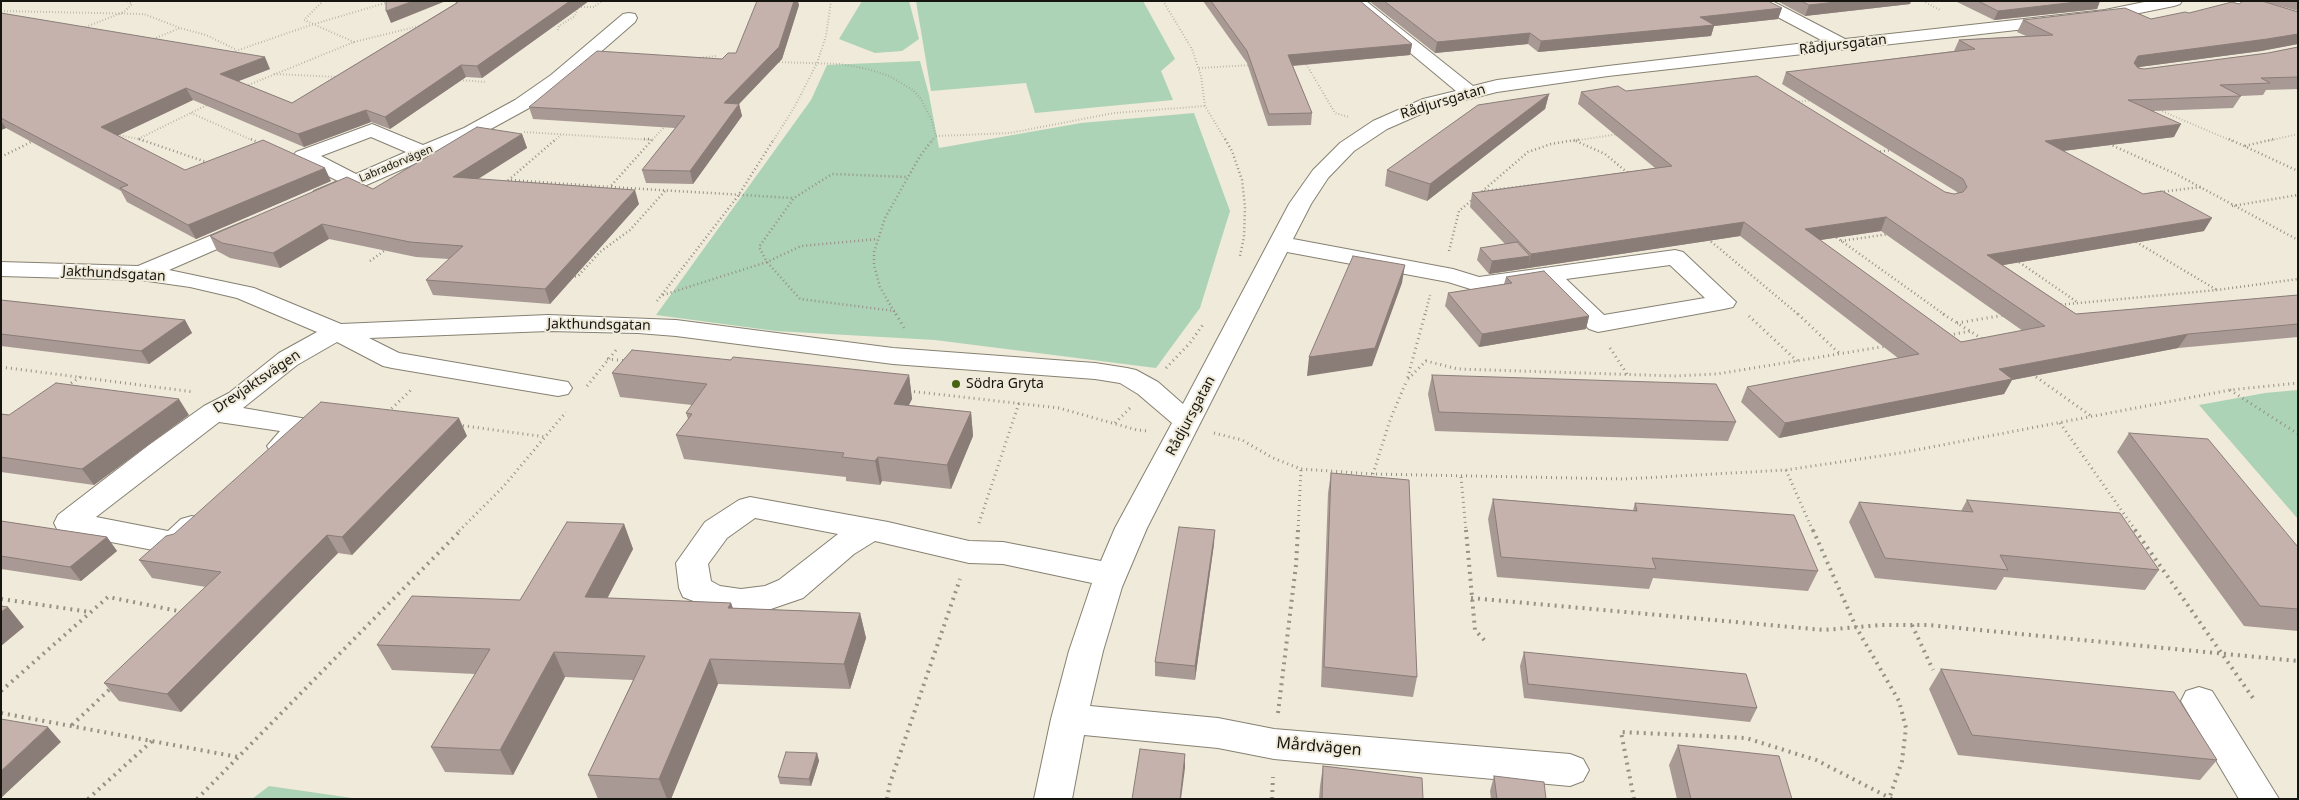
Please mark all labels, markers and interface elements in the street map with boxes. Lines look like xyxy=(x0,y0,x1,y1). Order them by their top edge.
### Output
street label: Rådjursgatan xyxy=(1798,31,1888,59)
street label: Rådjursgatan xyxy=(1398,81,1488,123)
street label: Labradorvägen xyxy=(357,143,435,185)
street label: Jakthundsgatan xyxy=(62,263,166,285)
street label: Jakthundsgatan xyxy=(547,316,651,334)
street label: Drevjaktsvägen xyxy=(210,347,304,417)
street label: Rådjursgatan xyxy=(1163,373,1219,459)
place label: Södra Gryta xyxy=(966,376,1044,392)
marker: Södra Gryta xyxy=(950,378,962,390)
street label: Mårdvägen xyxy=(1276,734,1362,760)

